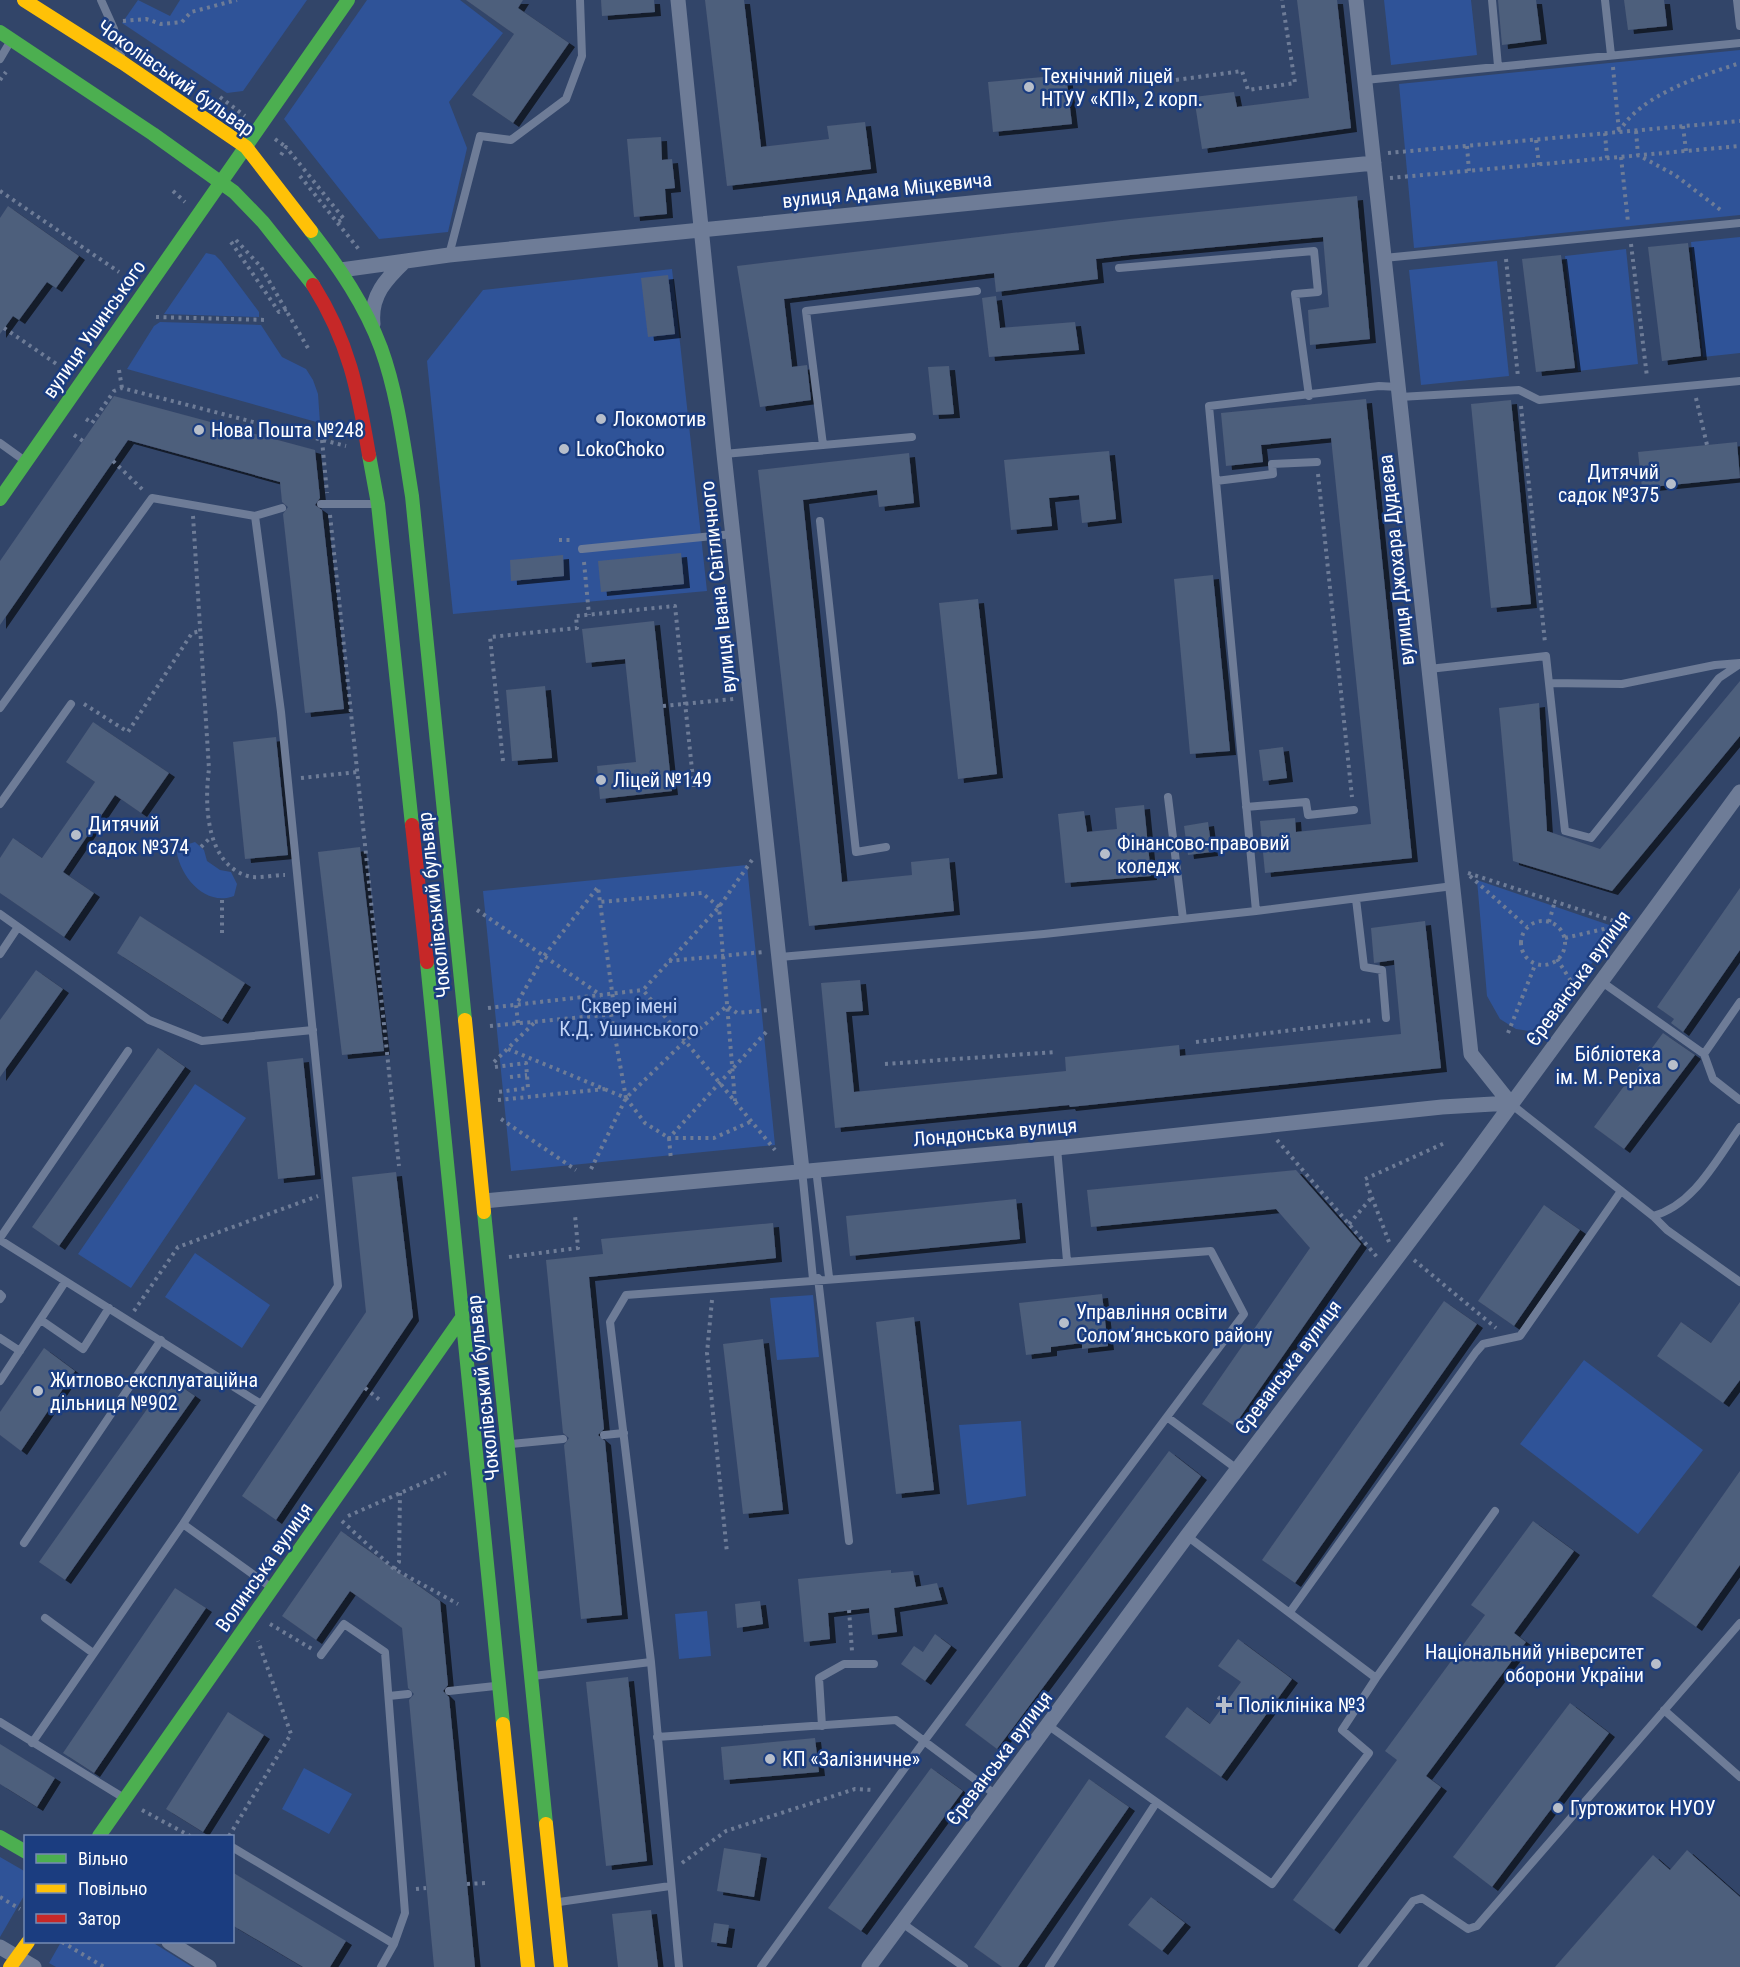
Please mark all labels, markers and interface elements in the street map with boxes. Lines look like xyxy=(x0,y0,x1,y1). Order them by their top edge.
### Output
street label: Чоколівський бульвар xyxy=(93,15,259,141)
place label: Технічний ліцей НТУУ «КПІ», 2 корп. xyxy=(1041,64,1203,111)
marker: Технічний ліцей НТУУ «КПІ», 2 корп. xyxy=(1022,80,1036,94)
street label: вулиця Адама Міцкевича xyxy=(781,167,993,213)
street label: вулиця Ушинського xyxy=(37,255,151,403)
place label: Локомотив xyxy=(613,407,706,431)
marker: Локомотив xyxy=(594,412,608,426)
place label: Нова Пошта №248 xyxy=(211,418,364,442)
marker: Нова Пошта №248 xyxy=(192,423,206,437)
place label: LokoChoko xyxy=(576,437,665,461)
marker: LokoChoko xyxy=(557,442,571,456)
street label: вулиця Джохара Дудаєва xyxy=(1373,453,1419,667)
place label: Дитячий садок №375 xyxy=(1558,460,1659,507)
marker: Дитячий садок №375 xyxy=(1664,477,1678,491)
street label: вулиця Івана Світличного xyxy=(695,480,741,694)
place label: Ліцей №149 xyxy=(613,768,712,792)
marker: Ліцей №149 xyxy=(594,773,608,787)
street label: Чоколівський бульвар xyxy=(412,811,456,999)
place label: Дитячий садок №374 xyxy=(88,812,189,859)
marker: Дитячий садок №374 xyxy=(69,828,83,842)
place label: Фінансово-правовий коледж xyxy=(1117,831,1290,878)
marker: Фінансово-правовий коледж xyxy=(1098,847,1112,861)
street label: Єреванська вулиця xyxy=(1521,905,1635,1051)
park label: Сквер імені К.Д. Ушинського xyxy=(559,994,699,1041)
place label: Бібліотека ім. М. Реріха xyxy=(1556,1042,1661,1089)
marker: Бібліотека ім. М. Реріха xyxy=(1666,1058,1680,1072)
street label: Лондонська вулиця xyxy=(912,1113,1078,1151)
street label: Чоколівський бульвар xyxy=(461,1294,505,1482)
street label: Єреванська вулиця xyxy=(1230,1295,1346,1439)
place label: Управління освіти Солом’янського району xyxy=(1076,1300,1272,1347)
marker: Управління освіти Солом’янського району xyxy=(1057,1316,1071,1330)
place label: Житлово-експлуатаційна дільниця №902 xyxy=(50,1368,258,1415)
marker: Житлово-експлуатаційна дільниця №902 xyxy=(31,1384,45,1398)
street label: Волинська вулиця xyxy=(210,1498,318,1636)
place label: Національний університет оборони України xyxy=(1425,1640,1644,1687)
marker: Національний університет оборони України xyxy=(1649,1657,1663,1671)
street label: Єреванська вулиця xyxy=(941,1686,1057,1830)
place label: Поліклініка №3 xyxy=(1238,1693,1366,1717)
marker: Поліклініка №3 xyxy=(1215,1696,1233,1714)
place label: КП «Залізничне» xyxy=(782,1747,920,1771)
marker: КП «Залізничне» xyxy=(763,1752,777,1766)
place label: Гуртожиток НУОУ xyxy=(1570,1796,1716,1820)
marker: Гуртожиток НУОУ xyxy=(1551,1801,1565,1815)
legend xyxy=(24,1835,234,1943)
text: Вільно xyxy=(78,1848,128,1869)
text: Повільно xyxy=(78,1878,147,1899)
text: Затор xyxy=(78,1908,121,1929)

